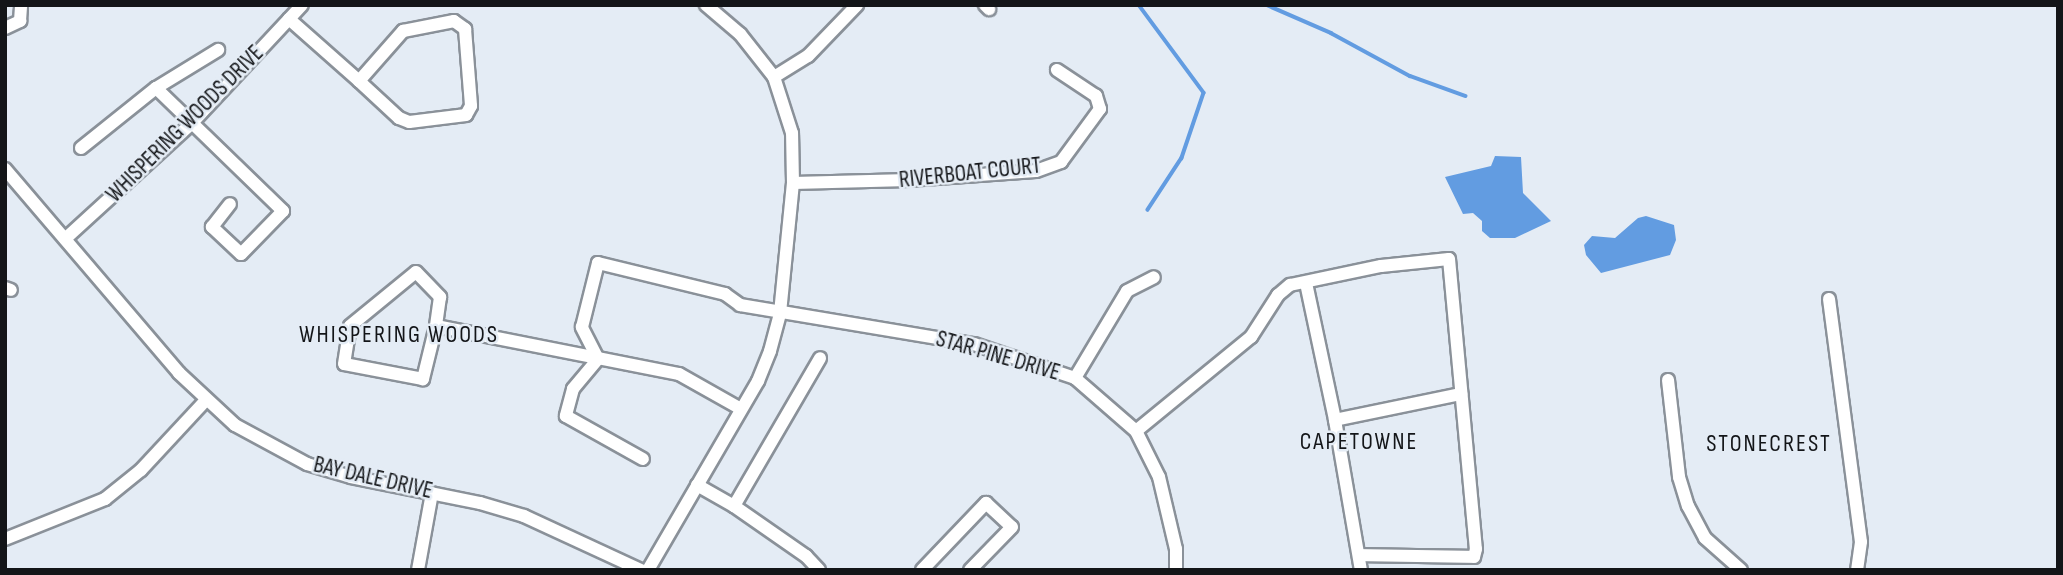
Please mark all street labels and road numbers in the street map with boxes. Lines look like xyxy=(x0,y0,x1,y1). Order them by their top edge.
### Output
street label: WHISPERING WOODS DRIVE xyxy=(101,40,269,208)
street label: RIVERBOAT COURT xyxy=(898,152,1042,194)
street label: STAR PINE DRIVE xyxy=(933,325,1063,387)
street label: BAY DALE DRIVE xyxy=(311,451,435,505)

